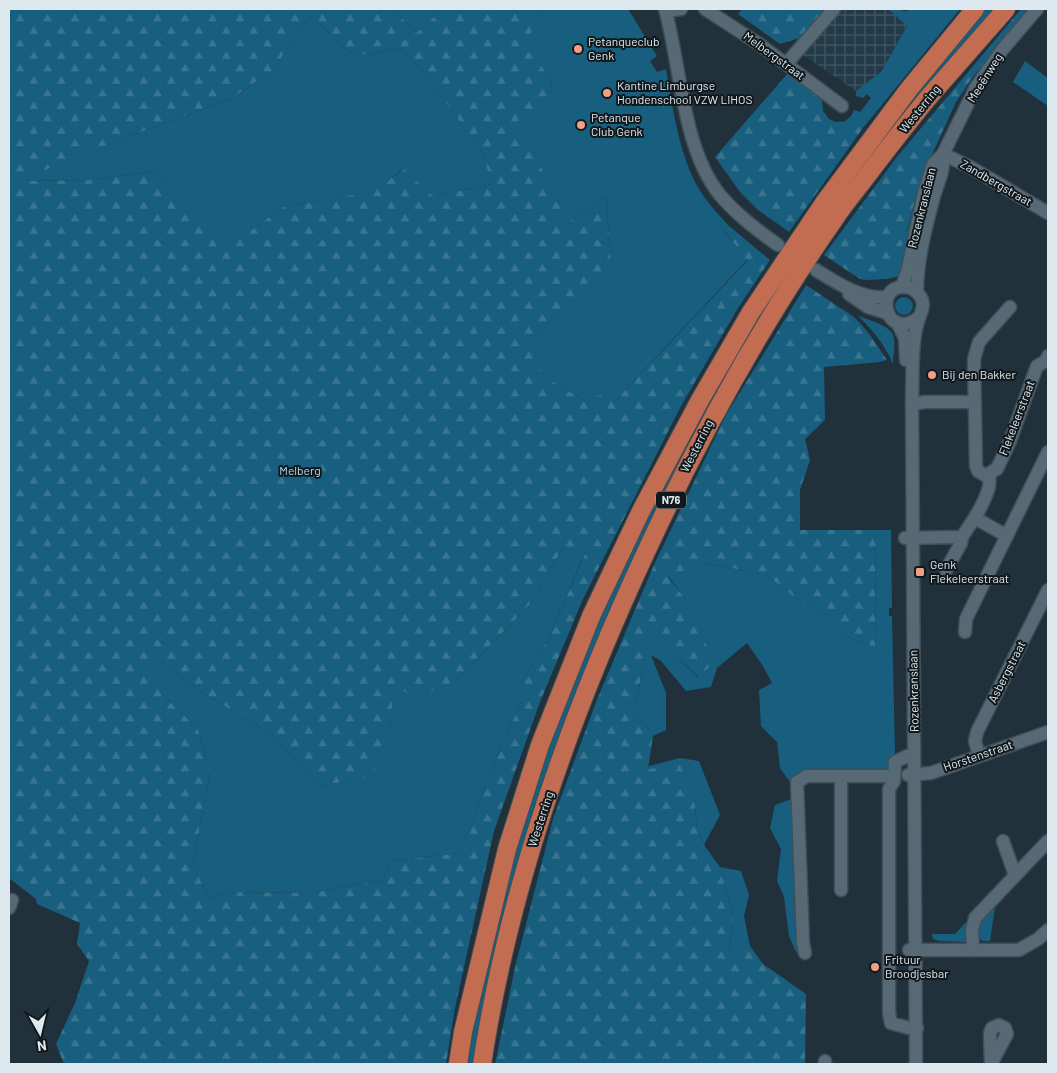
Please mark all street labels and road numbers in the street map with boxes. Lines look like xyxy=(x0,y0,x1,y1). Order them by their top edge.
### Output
street label: Melbergstraat xyxy=(741,28,808,82)
street label: Meeënweg xyxy=(964,50,1005,105)
street label: Westerring xyxy=(896,82,943,135)
street label: Zandbergstraat xyxy=(958,156,1035,208)
street label: Rozenkranslaan xyxy=(904,166,938,249)
street label: Flekeleerstraat xyxy=(995,378,1037,457)
street label: Westerring xyxy=(677,417,715,474)
road number: N76 xyxy=(656,492,686,508)
street label: Asbergstraat xyxy=(985,638,1028,705)
street label: Rozenkranslaan xyxy=(905,650,921,732)
street label: Horstenstraat xyxy=(941,737,1014,773)
street label: Westerring xyxy=(525,789,556,848)

